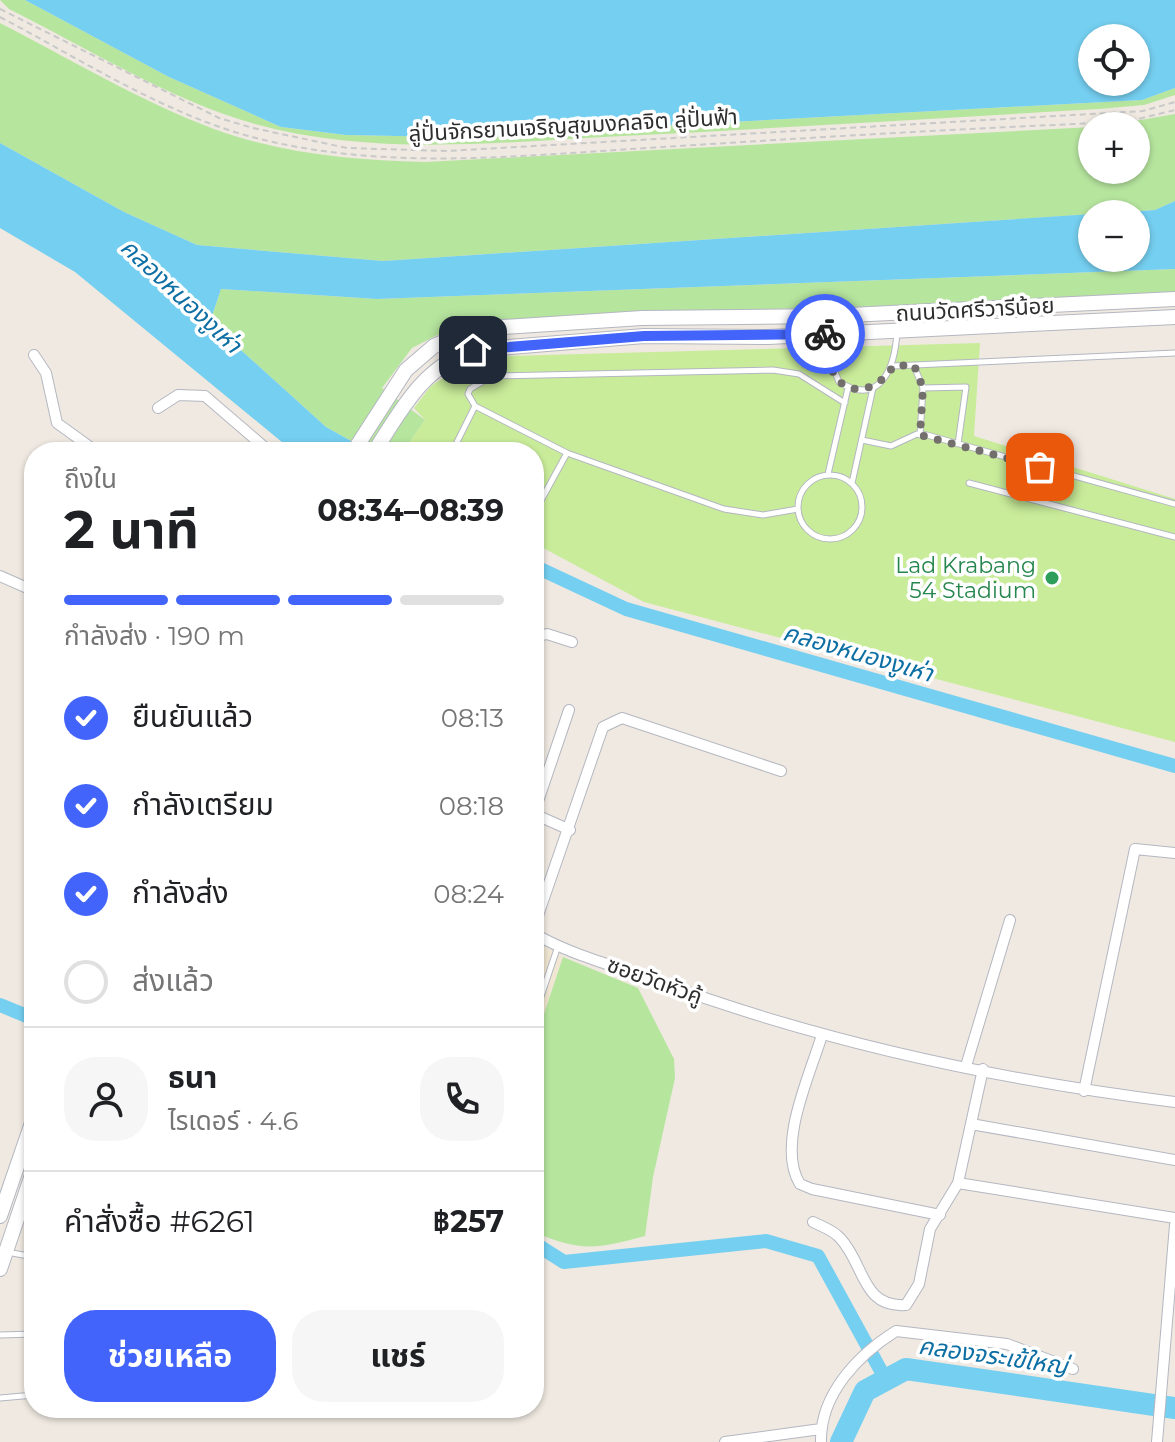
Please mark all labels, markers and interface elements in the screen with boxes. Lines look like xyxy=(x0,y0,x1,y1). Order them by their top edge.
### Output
map controls xyxy=(1078,24,1150,272)
button: locate xyxy=(1078,24,1150,96)
street label: ลู่ปั่นจักรยานเจริญสุขมงคลจิต ลู่ปั่นฟ้า xyxy=(408,102,738,148)
button: + xyxy=(1078,112,1150,184)
button: − xyxy=(1078,200,1150,272)
water label: คลองหนองงูเห่า xyxy=(114,232,249,360)
street label: ถนนวัดศรีวารีน้อย xyxy=(895,292,1055,327)
courier xyxy=(785,294,865,374)
icon: bike xyxy=(803,312,847,356)
pin xyxy=(439,316,507,384)
icon: home xyxy=(451,328,495,372)
pin xyxy=(1006,433,1074,501)
icon: bag xyxy=(1018,445,1062,489)
text: ถึงใน xyxy=(64,463,117,495)
text: 08:34–08:39 xyxy=(317,492,504,529)
text: 2 นาที xyxy=(64,498,199,561)
place label: Lad Krabang 54 Stadium xyxy=(895,552,1036,604)
marker: Lad Krabang 54 Stadium xyxy=(1043,569,1061,587)
water label: คลองหนองงูเห่า xyxy=(780,617,938,689)
text: กำลังส่ง · 190 m xyxy=(64,620,245,652)
icon: check xyxy=(64,696,108,740)
text: ยืนยันแล้ว xyxy=(132,698,253,735)
text: 08:13 xyxy=(441,702,504,734)
icon: check xyxy=(64,784,108,828)
text: กำลังเตรียม xyxy=(132,786,274,823)
text: 08:18 xyxy=(439,790,504,822)
icon: check xyxy=(64,872,108,916)
text: กำลังส่ง xyxy=(132,874,229,911)
text: 08:24 xyxy=(433,878,504,910)
street label: ซอยวัดหัวคู้ xyxy=(603,951,706,1010)
text: ส่งแล้ว xyxy=(132,962,214,999)
button: person xyxy=(64,1057,148,1141)
button: phone xyxy=(420,1057,504,1141)
text: ธนา xyxy=(168,1059,217,1096)
text: ไรเดอร์ · 4.6 xyxy=(168,1105,298,1137)
text: คำสั่งซื้อ #6261 xyxy=(64,1203,255,1240)
text: ฿257 xyxy=(433,1203,504,1240)
button: ช่วยเหลือ xyxy=(64,1310,276,1402)
button: แชร์ xyxy=(292,1310,504,1402)
water label: คลองจระเข้ใหญ่ xyxy=(917,1331,1073,1381)

